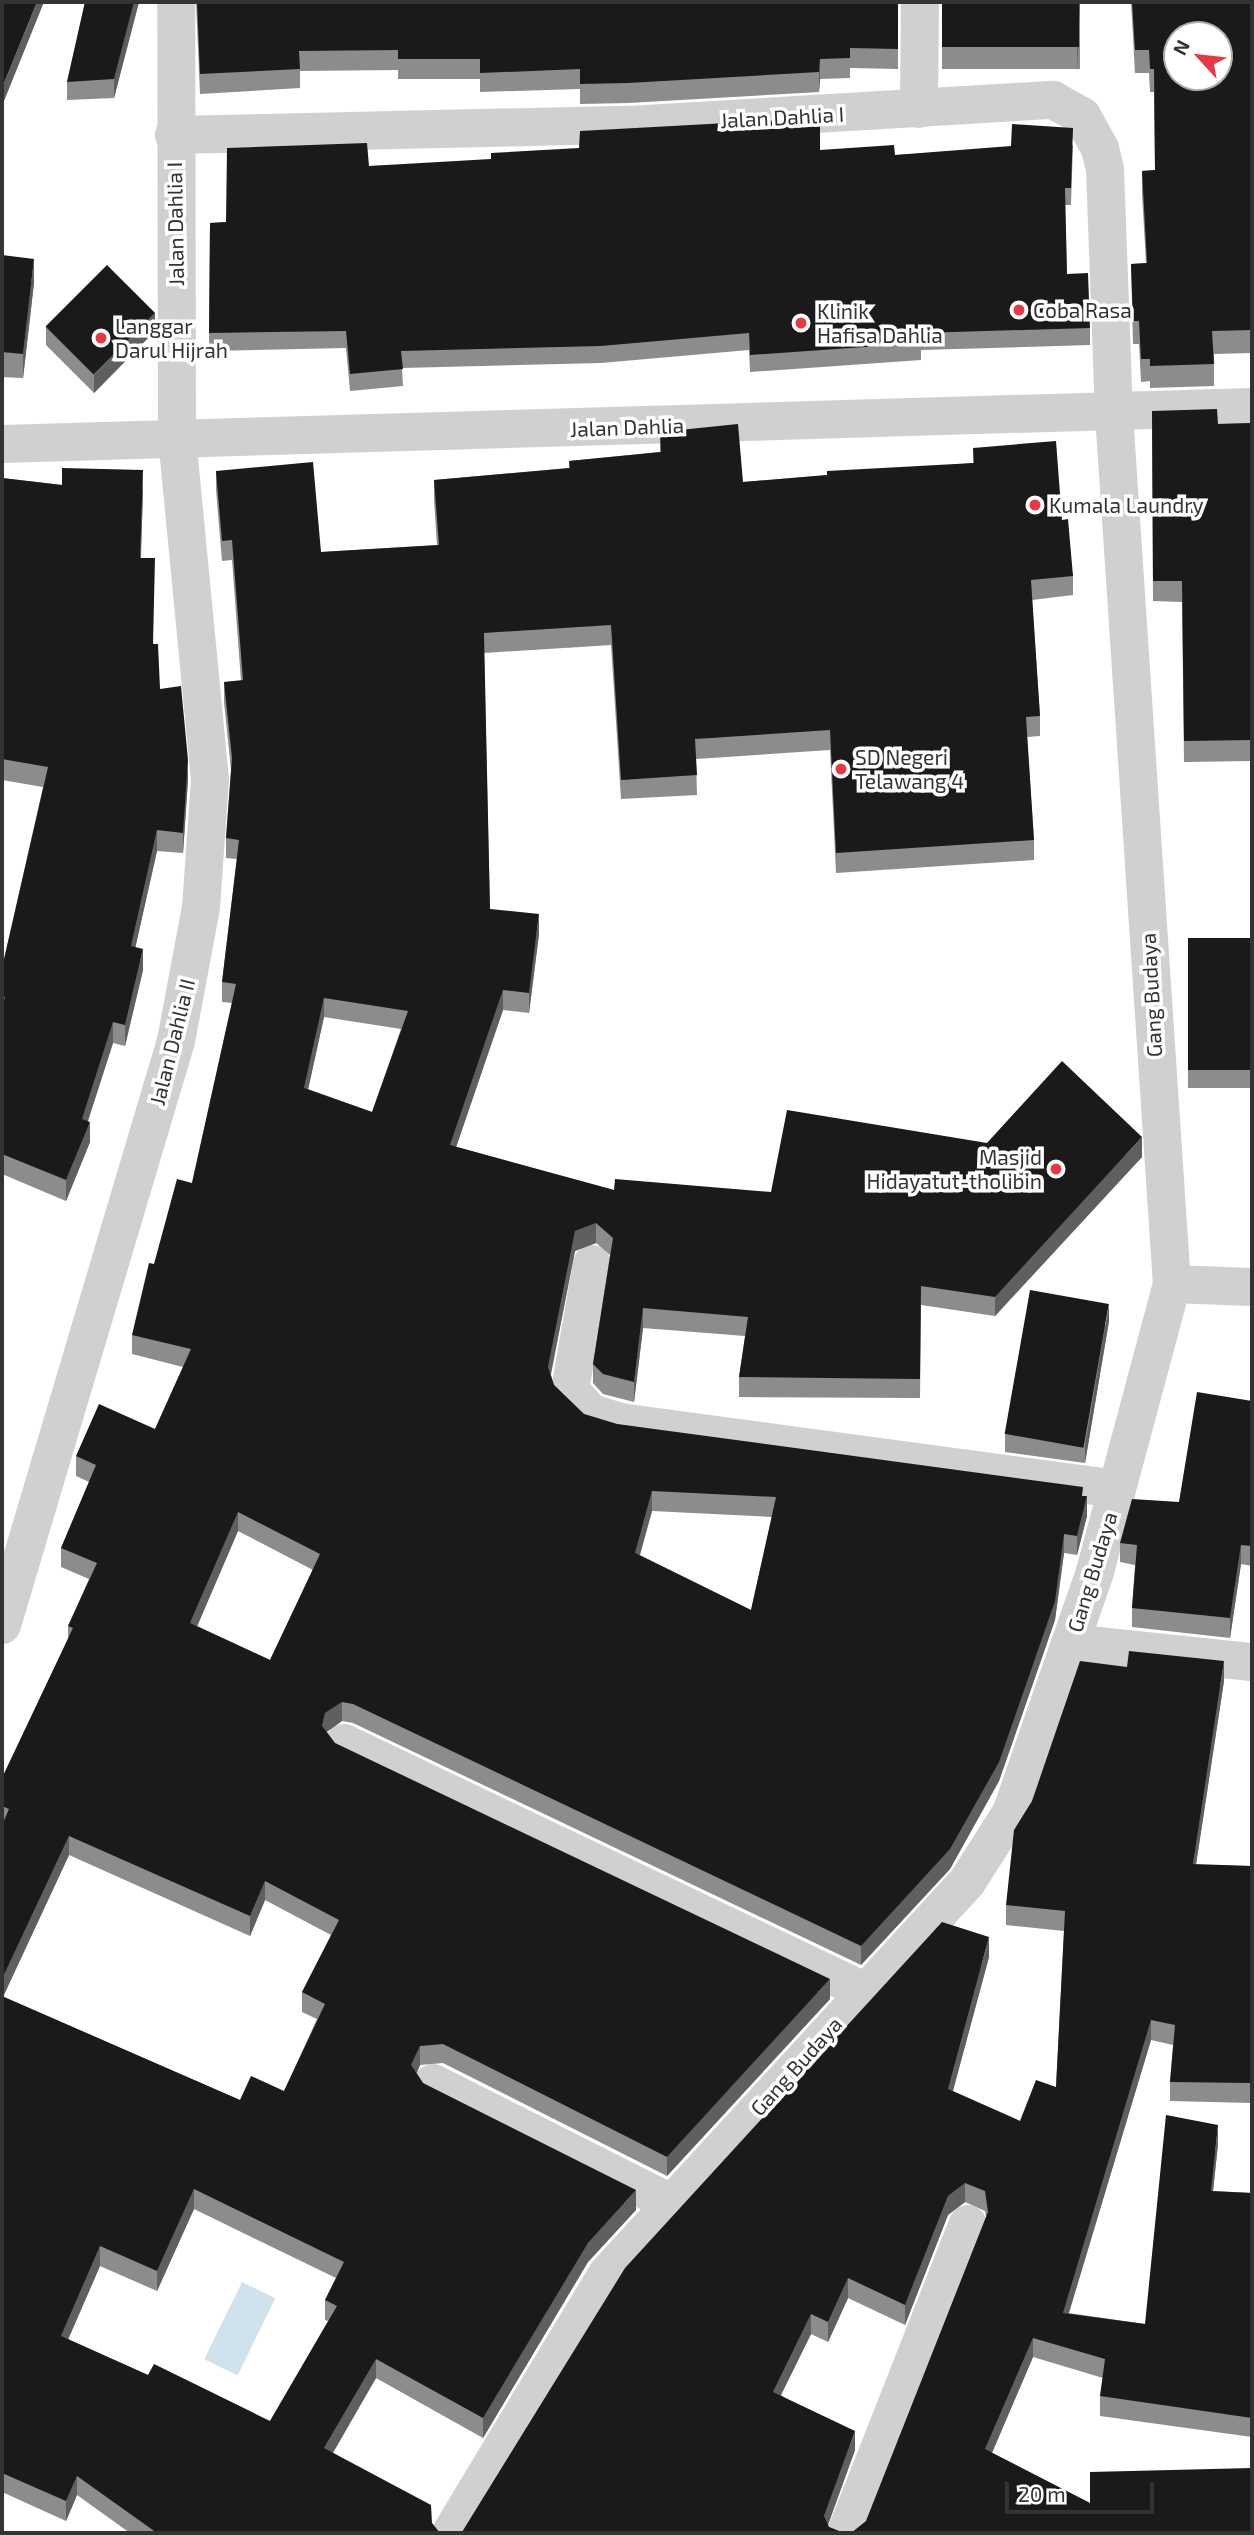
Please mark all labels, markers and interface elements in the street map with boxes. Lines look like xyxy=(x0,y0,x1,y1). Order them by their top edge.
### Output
north arrow xyxy=(1163,21,1233,91)
text: N xyxy=(1167,36,1194,58)
street label: Jalan Dahlia I xyxy=(719,101,845,133)
street label: Jalan Dahlia I xyxy=(161,162,189,286)
place label: Coba Rasa xyxy=(1033,297,1132,323)
place label: Klinik Hafisa Dahlia xyxy=(817,298,943,348)
marker: Coba Rasa xyxy=(1011,302,1027,318)
place label: Langgar Darul Hijrah xyxy=(115,313,228,363)
marker: Klinik Hafisa Dahlia xyxy=(791,313,811,333)
marker: Langgar Darul Hijrah xyxy=(93,330,109,346)
street label: Jalan Dahlia xyxy=(570,412,684,442)
place label: Kumala Laundry xyxy=(1049,492,1204,518)
marker: Kumala Laundry xyxy=(1027,497,1043,513)
place label: SD Negeri Telawang 4 xyxy=(855,744,964,794)
marker: SD Negeri Telawang 4 xyxy=(833,761,849,777)
street label: Gang Budaya xyxy=(1135,932,1167,1058)
street label: Jalan Dahlia II xyxy=(144,976,200,1108)
place label: Masjid Hidayatut-tholibin xyxy=(867,1144,1042,1194)
marker: Masjid Hidayatut-tholibin xyxy=(1048,1161,1064,1177)
street label: Gang Budaya xyxy=(1062,1509,1122,1635)
street label: Gang Budaya xyxy=(745,2011,847,2121)
scale bar xyxy=(1009,2468,1158,2512)
text: 20 m xyxy=(1018,2481,1066,2506)

